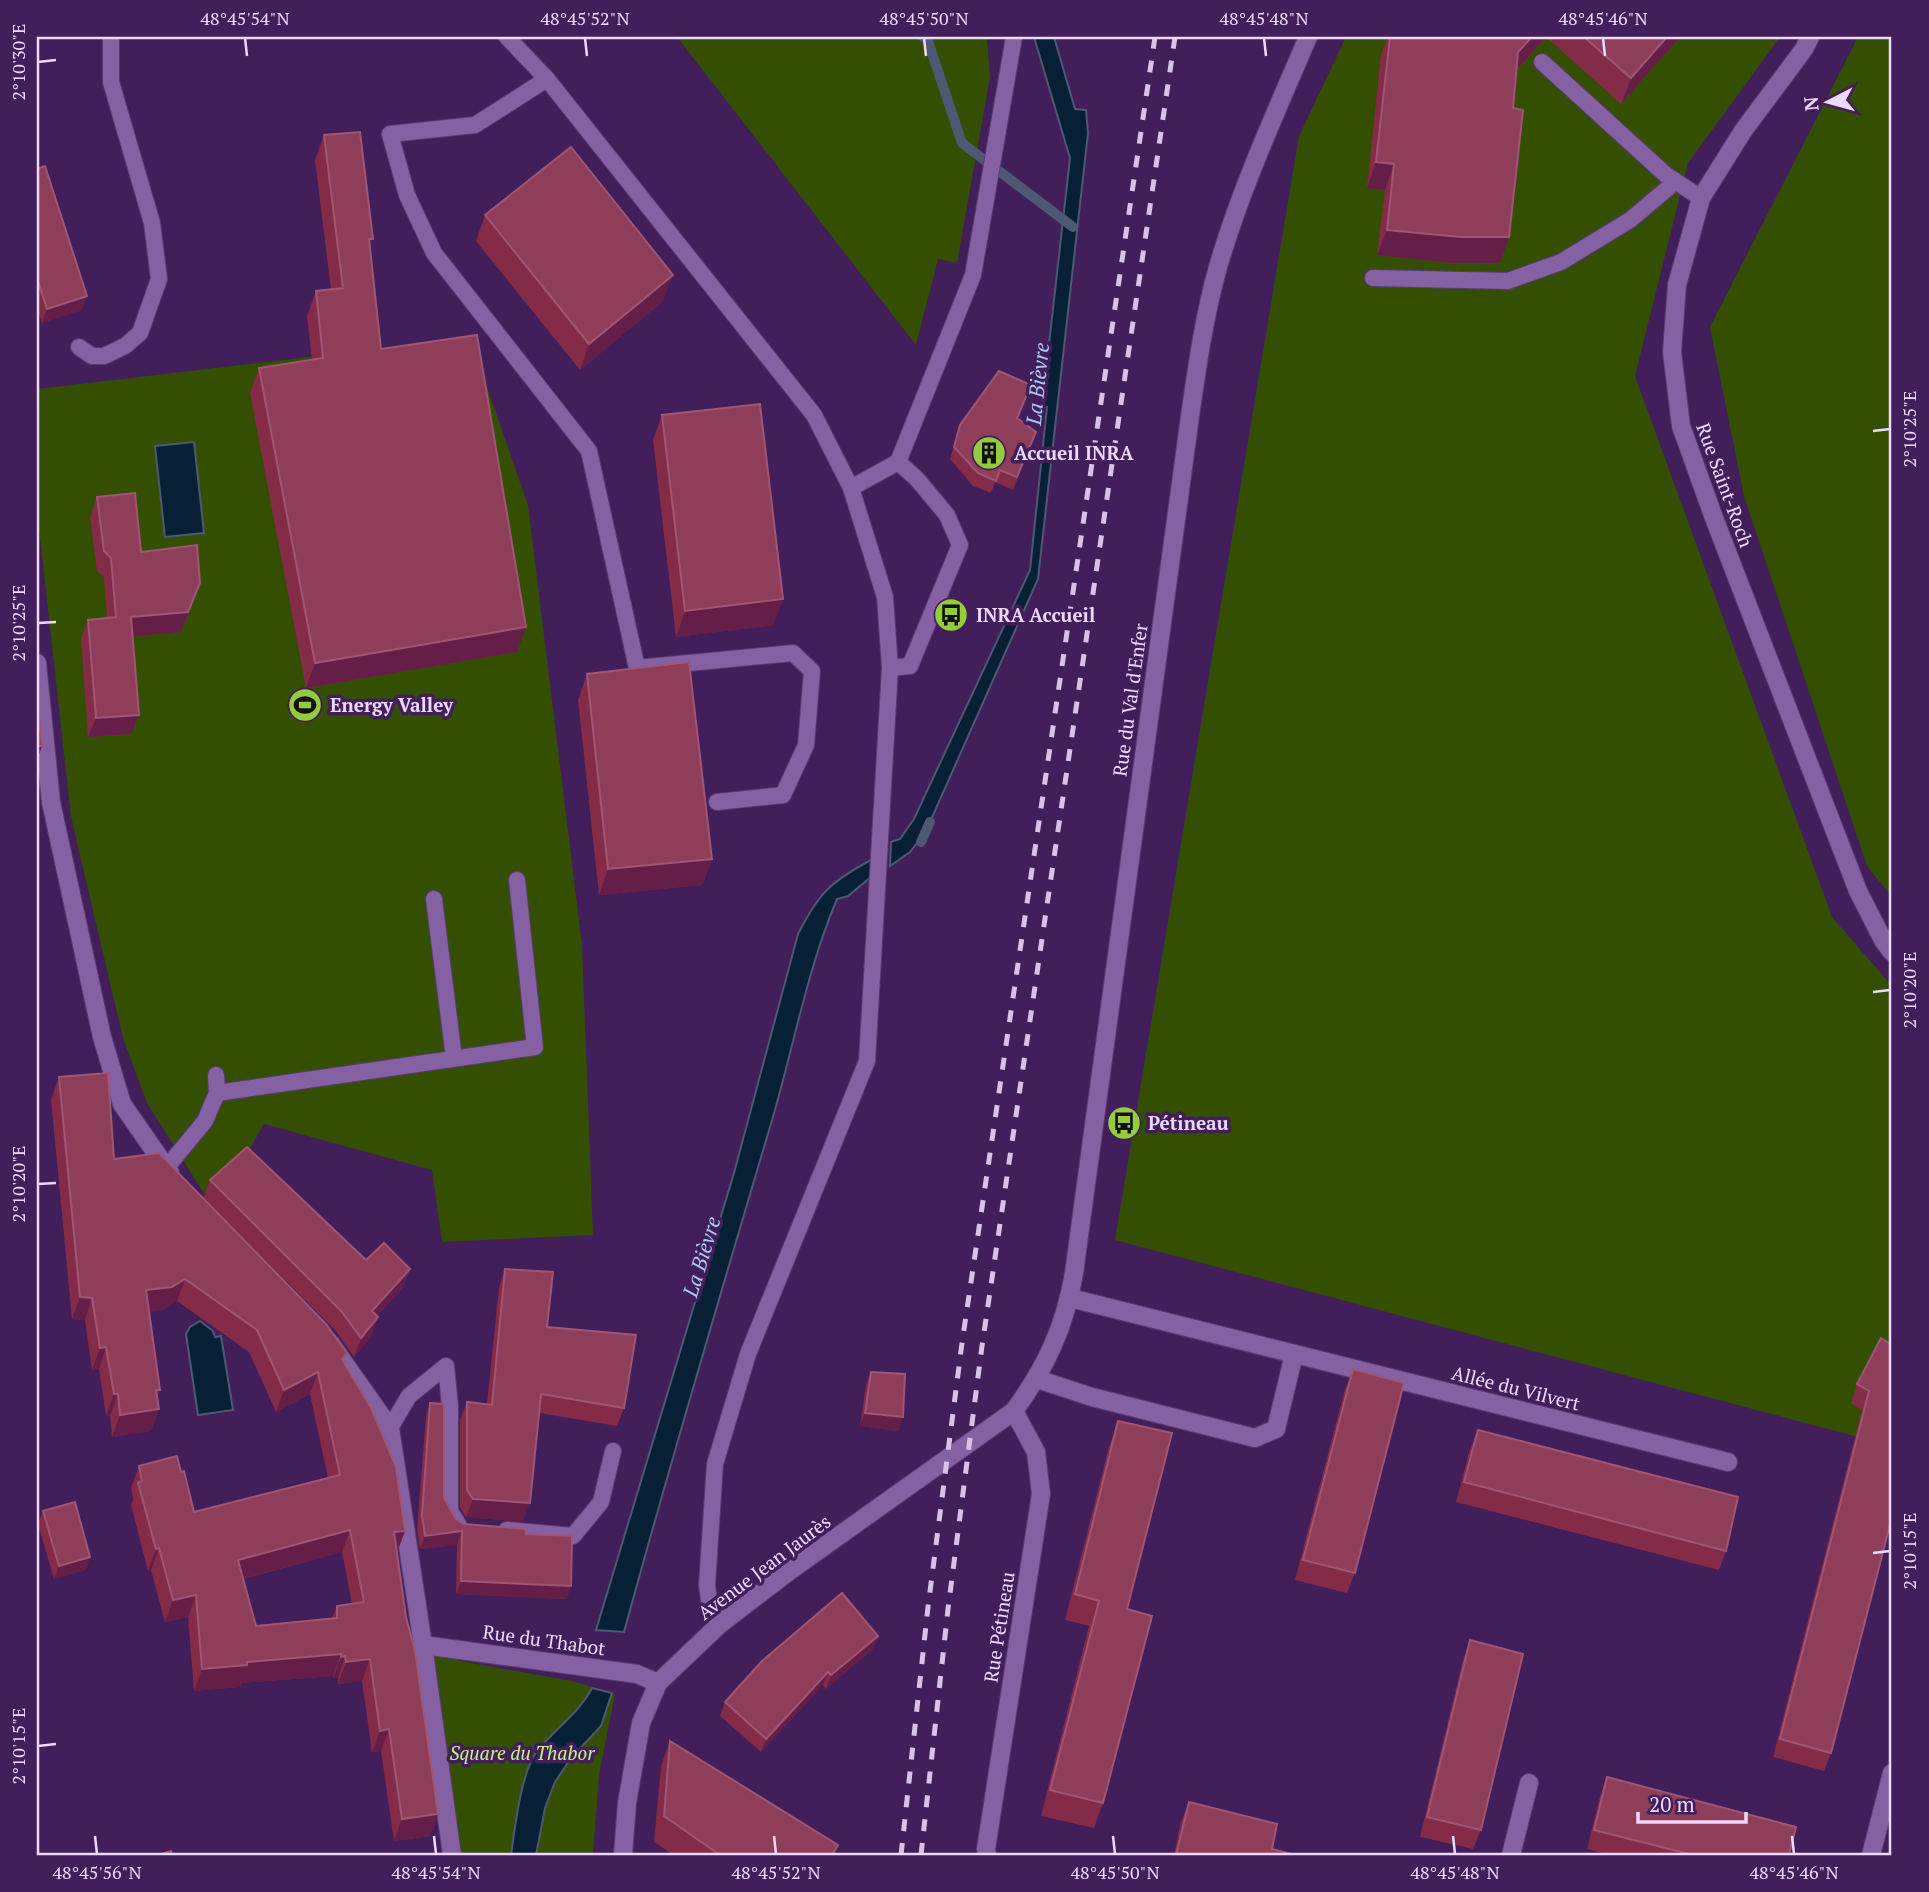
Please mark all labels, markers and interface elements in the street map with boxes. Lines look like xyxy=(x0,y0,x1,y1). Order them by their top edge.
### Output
text: 48°45'54"N xyxy=(200,6,290,30)
text: 48°45'52"N xyxy=(540,6,630,30)
text: 48°45'50"N xyxy=(879,6,969,30)
text: 48°45'48"N xyxy=(1219,6,1309,30)
text: 48°45'46"N xyxy=(1558,6,1648,30)
text: 2°10'30"E xyxy=(6,24,30,100)
north arrow xyxy=(1792,66,1862,136)
text: N xyxy=(1797,95,1824,112)
water label: La Bièvre xyxy=(1019,341,1055,427)
text: 2°10'25"E xyxy=(1897,391,1921,467)
street label: Rue Saint-Roch xyxy=(1691,419,1760,550)
building icon: Accueil INRA xyxy=(970,434,1008,472)
place label: Accueil INRA xyxy=(1014,440,1134,465)
text: 2°10'25"E xyxy=(6,585,30,661)
bus stop icon: INRA Accueil xyxy=(932,596,970,634)
place label: INRA Accueil xyxy=(976,602,1095,627)
street label: Rue du Val d'Enfer xyxy=(1106,621,1153,778)
sports icon: Energy Valley xyxy=(286,686,324,724)
place label: Energy Valley xyxy=(330,692,454,717)
text: 2°10'20"E xyxy=(1897,952,1921,1028)
bus stop icon: Pétineau xyxy=(1105,1104,1143,1142)
place label: Pétineau xyxy=(1148,1110,1229,1135)
text: 2°10'20"E xyxy=(6,1146,30,1222)
water label: La Bièvre xyxy=(675,1213,727,1301)
street label: Allée du Vilvert xyxy=(1449,1360,1583,1416)
street label: Avenue Jean Jaurès xyxy=(692,1508,835,1625)
text: 2°10'15"E xyxy=(1897,1513,1921,1589)
street label: Rue Pétineau xyxy=(977,1570,1020,1684)
street label: Rue du Thabot xyxy=(481,1619,607,1660)
text: 2°10'15"E xyxy=(6,1708,30,1784)
park label: Square du Thabor xyxy=(450,1740,595,1765)
scale bar xyxy=(1638,1780,1747,1824)
text: 20 m xyxy=(1649,1790,1695,1818)
text: 48°45'56"N xyxy=(52,1860,142,1884)
text: 48°45'54"N xyxy=(391,1860,481,1884)
text: 48°45'52"N xyxy=(731,1860,821,1884)
text: 48°45'50"N xyxy=(1070,1860,1160,1884)
text: 48°45'48"N xyxy=(1410,1860,1500,1884)
text: 48°45'46"N xyxy=(1749,1860,1839,1884)

